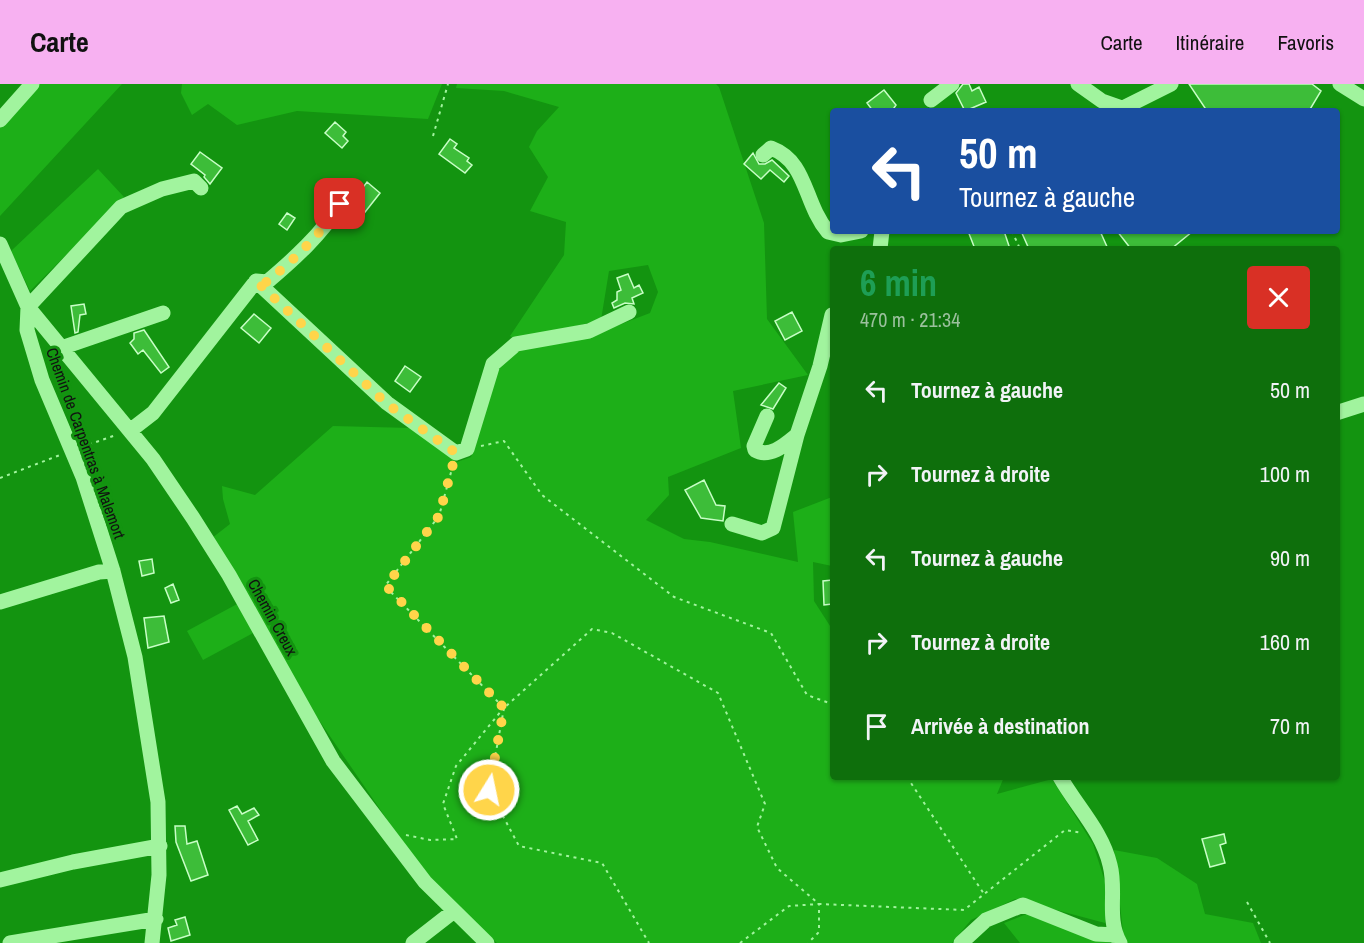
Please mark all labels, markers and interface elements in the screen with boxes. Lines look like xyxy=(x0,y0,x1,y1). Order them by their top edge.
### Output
text: Carte xyxy=(30,23,89,61)
text: Carte xyxy=(1100,28,1143,57)
text: Itinéraire xyxy=(1176,28,1244,57)
text: Favoris xyxy=(1277,28,1334,57)
text: 50 m xyxy=(959,125,1038,181)
icon: left xyxy=(860,132,938,210)
pin xyxy=(314,178,365,229)
text: Tournez à gauche xyxy=(959,179,1135,215)
icon: arrive xyxy=(323,187,356,220)
text: 6 min xyxy=(860,259,937,307)
button: close xyxy=(1247,266,1310,329)
text: 470 m · 21:34 xyxy=(860,306,960,333)
street label: Chemin de Carpentras à Malemort xyxy=(41,344,131,542)
icon: left xyxy=(860,374,893,407)
text: Tournez à gauche xyxy=(911,375,1063,405)
text: 50 m xyxy=(1270,375,1310,405)
icon: right xyxy=(860,458,893,491)
text: Tournez à droite xyxy=(911,459,1050,489)
text: 100 m xyxy=(1260,459,1310,489)
icon: left xyxy=(860,542,893,575)
text: Tournez à gauche xyxy=(911,543,1063,573)
text: 90 m xyxy=(1270,543,1310,573)
street label: Chemin Creux xyxy=(243,575,303,660)
icon: right xyxy=(860,626,893,659)
text: Tournez à droite xyxy=(911,627,1050,657)
text: 160 m xyxy=(1260,627,1310,657)
icon: arrive xyxy=(860,710,893,743)
text: Arrivée à destination xyxy=(911,711,1089,741)
text: 70 m xyxy=(1270,711,1310,741)
position arrow xyxy=(457,758,521,822)

